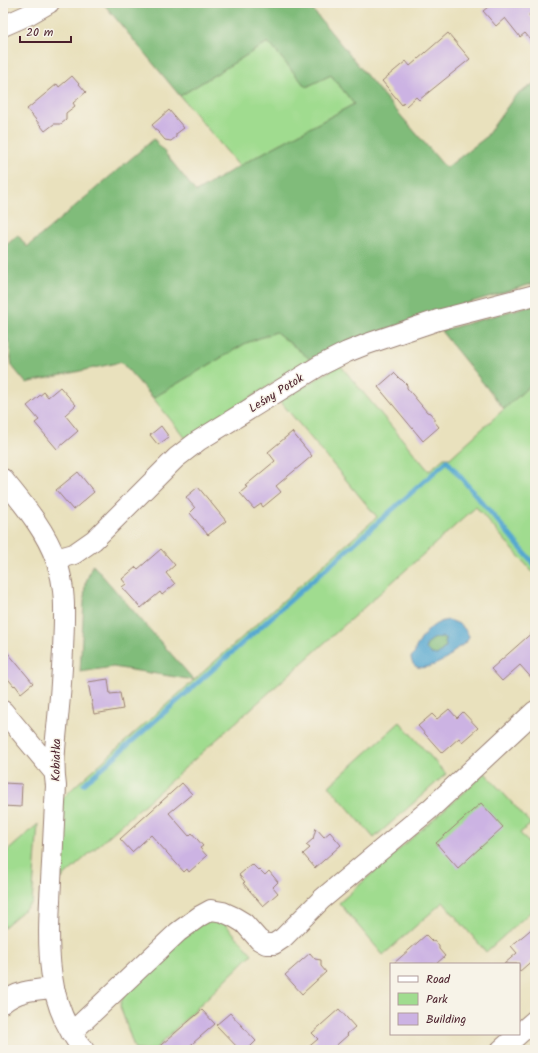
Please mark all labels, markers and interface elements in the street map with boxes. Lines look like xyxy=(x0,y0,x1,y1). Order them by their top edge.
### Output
scale bar xyxy=(20,18,71,44)
text: 20 m xyxy=(26,23,54,42)
street label: Leśny Potok xyxy=(245,369,308,418)
street label: Kobiałka xyxy=(47,738,66,782)
legend xyxy=(390,963,520,1035)
text: Road xyxy=(426,970,451,989)
text: Park xyxy=(426,990,448,1009)
text: Building xyxy=(426,1010,466,1029)

